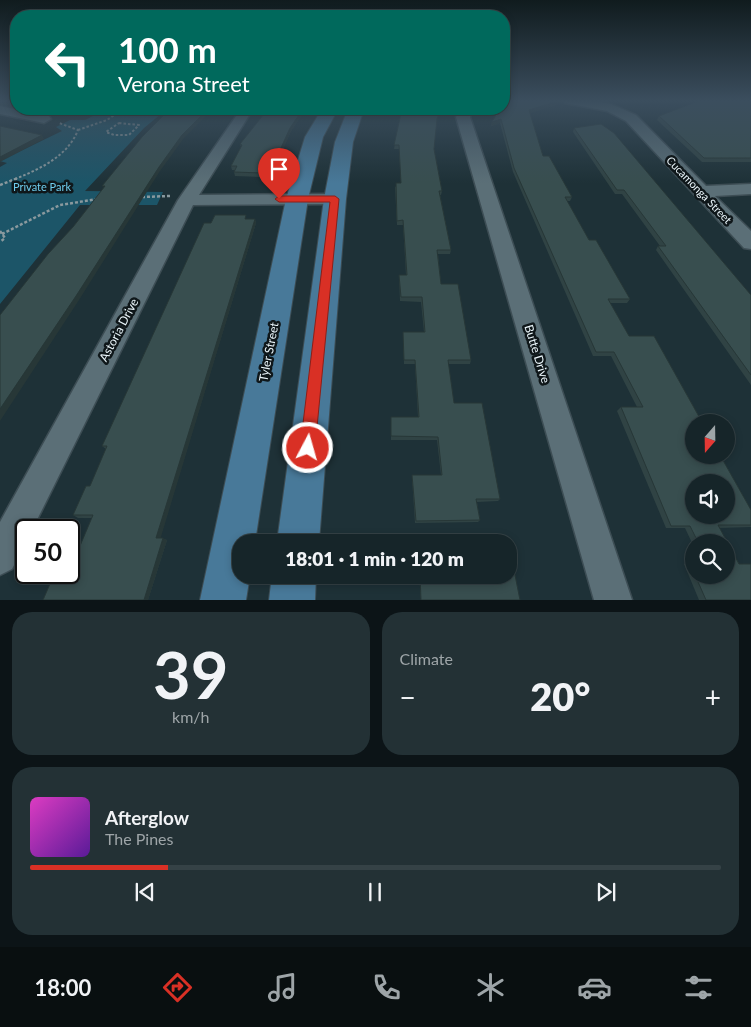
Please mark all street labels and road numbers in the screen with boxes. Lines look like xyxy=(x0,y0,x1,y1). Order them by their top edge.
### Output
street label: Cucamonga Street xyxy=(664,153,735,226)
street label: Astoria Drive xyxy=(96,296,141,364)
street label: Tyler Street xyxy=(255,320,282,383)
street label: Butte Drive xyxy=(521,323,553,385)

